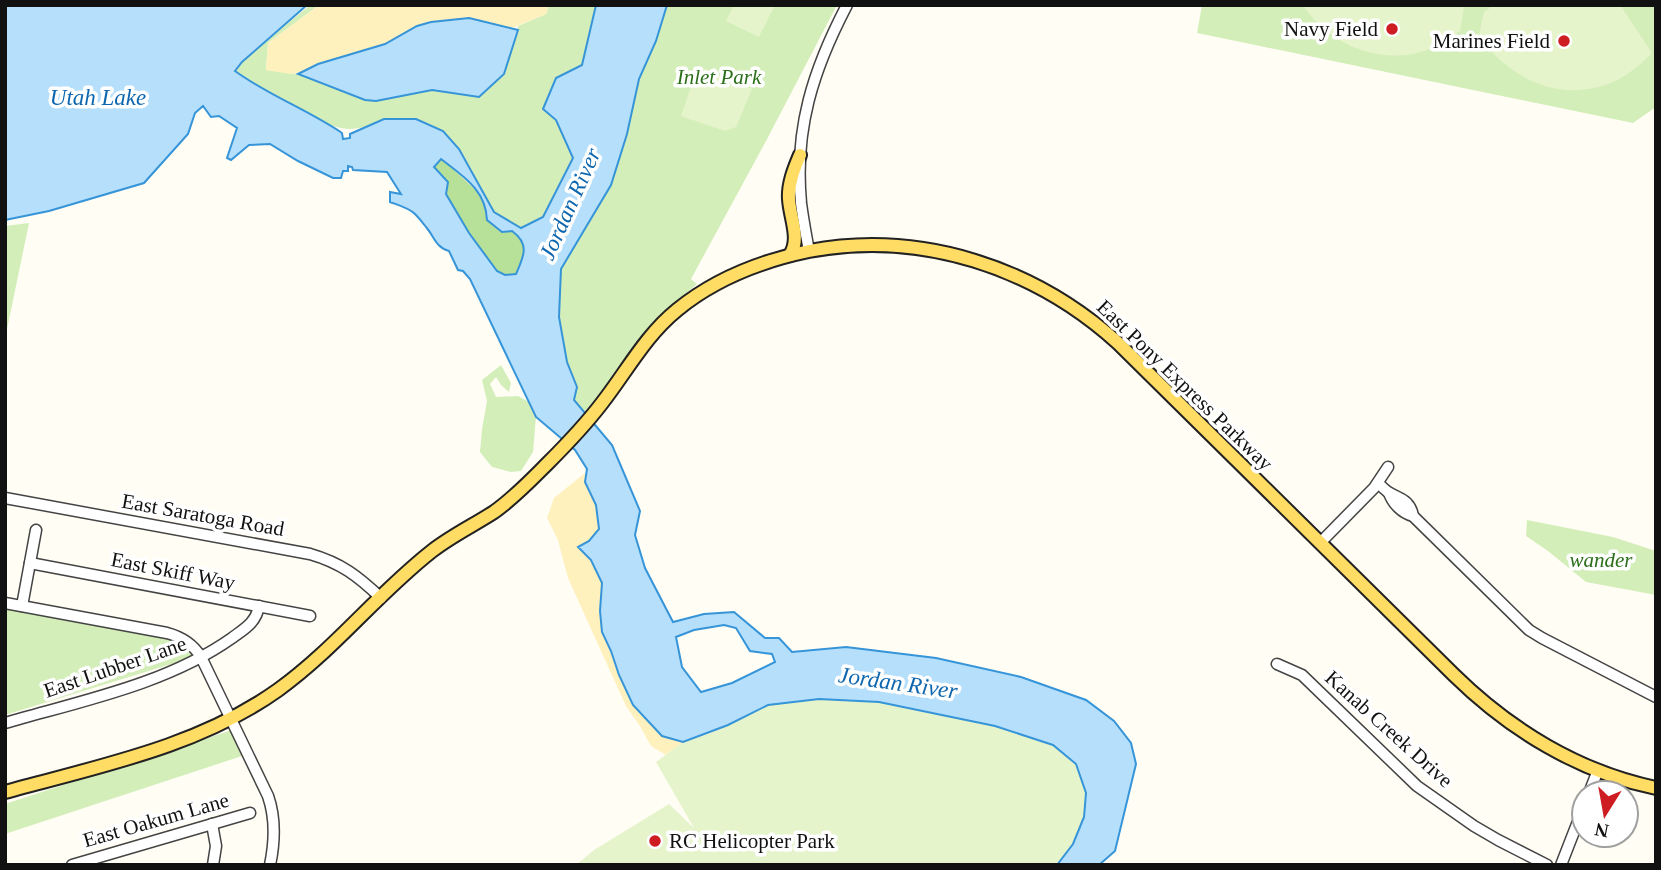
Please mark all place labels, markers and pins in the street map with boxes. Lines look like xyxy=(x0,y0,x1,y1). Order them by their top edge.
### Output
place label: Navy Field xyxy=(1284,17,1378,41)
marker: Navy Field xyxy=(1384,21,1400,37)
place label: Marines Field xyxy=(1433,29,1550,53)
marker: Marines Field xyxy=(1556,33,1572,49)
place label: RC Helicopter Park xyxy=(669,829,835,853)
marker: RC Helicopter Park xyxy=(647,833,663,849)

